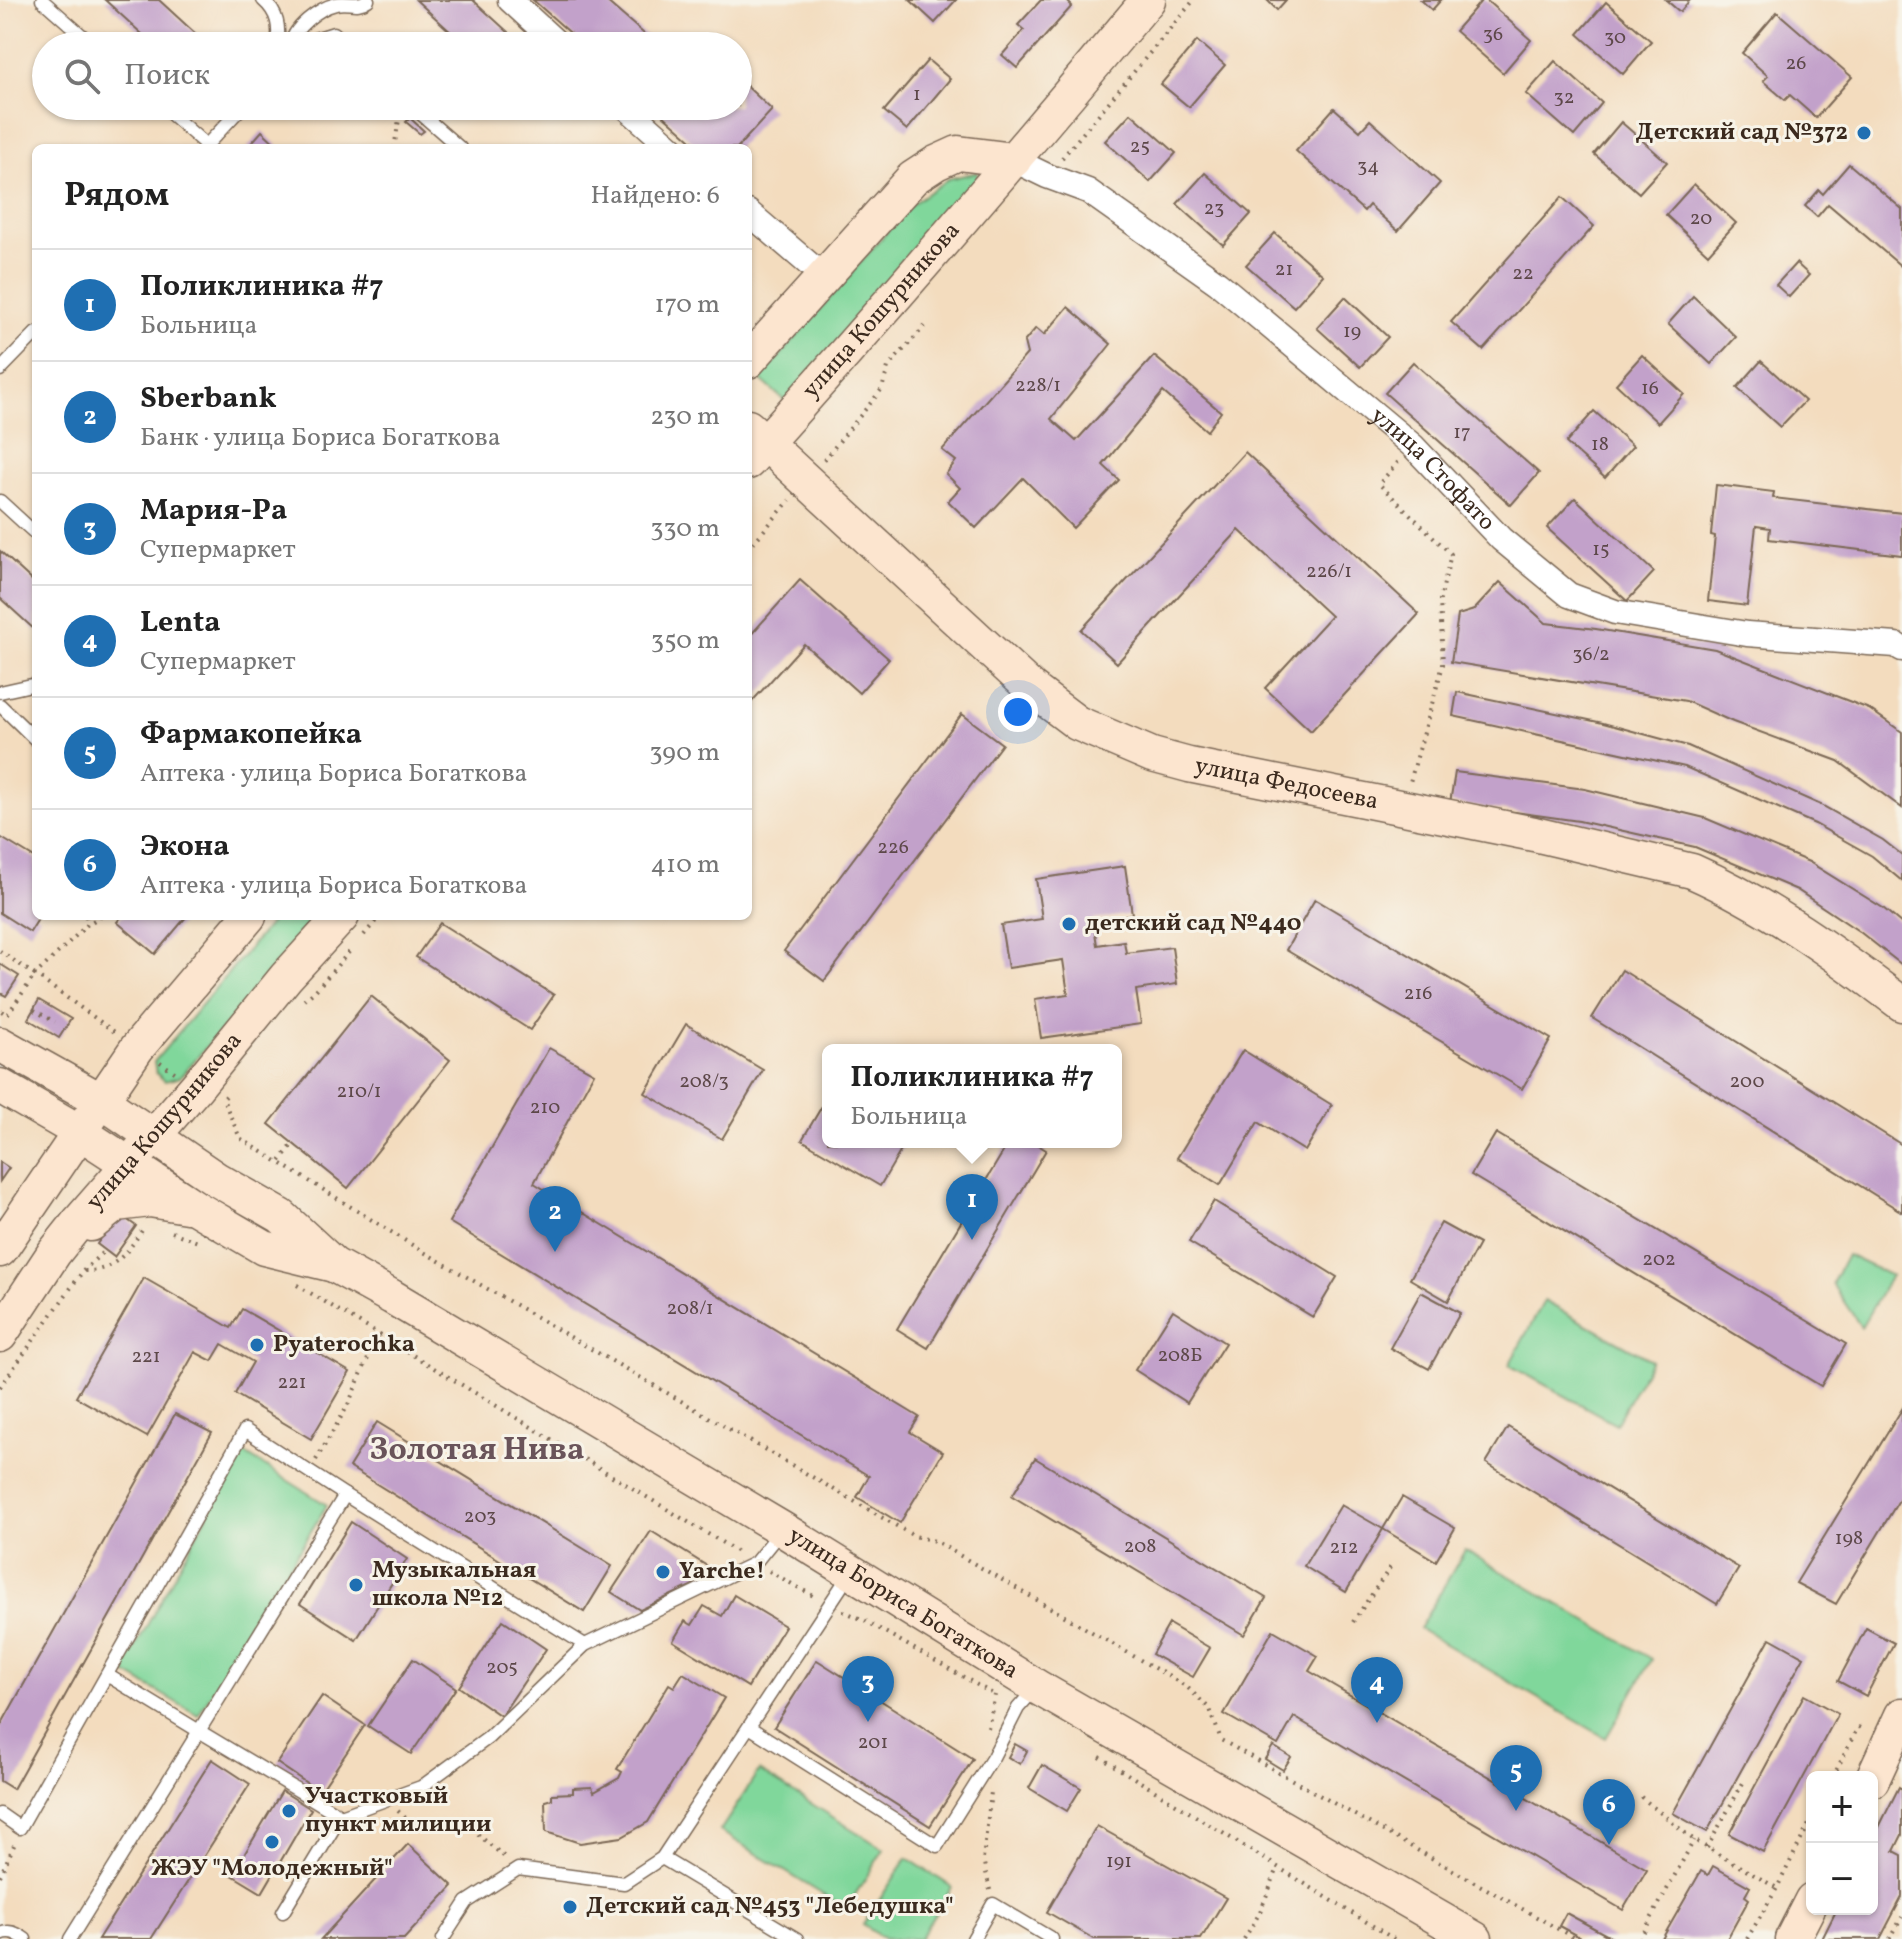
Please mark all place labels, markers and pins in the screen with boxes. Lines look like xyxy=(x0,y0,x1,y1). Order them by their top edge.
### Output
place label: Детский сад №372 xyxy=(1635,116,1848,150)
marker: Детский сад №372 xyxy=(1855,124,1873,142)
place label: детский сад №440 xyxy=(1085,907,1302,941)
marker: детский сад №440 xyxy=(1060,915,1078,933)
pin: 1 xyxy=(946,1174,998,1240)
pin: 2 xyxy=(529,1186,581,1252)
place label: Pyaterochka xyxy=(273,1328,415,1362)
marker: Pyaterochka xyxy=(248,1336,266,1354)
place label: Музыкальная школа №12 xyxy=(372,1554,536,1616)
place label: Yarche! xyxy=(679,1555,765,1589)
marker: Yarche! xyxy=(654,1563,672,1581)
marker: Музыкальная школа №12 xyxy=(347,1576,365,1594)
pin: 3 xyxy=(842,1656,894,1722)
pin: 4 xyxy=(1351,1657,1403,1723)
pin: 5 xyxy=(1490,1745,1542,1811)
pin: 6 xyxy=(1583,1779,1635,1845)
place label: Участковый пункт милиции xyxy=(305,1780,491,1842)
marker: Участковый пункт милиции xyxy=(280,1802,298,1820)
marker: ЖЭУ "Молодежный" xyxy=(263,1833,281,1851)
place label: ЖЭУ "Молодежный" xyxy=(151,1852,393,1886)
place label: Детский сад №453 "Лебедушка" xyxy=(586,1890,954,1924)
marker: Детский сад №453 "Лебедушка" xyxy=(561,1898,579,1916)

